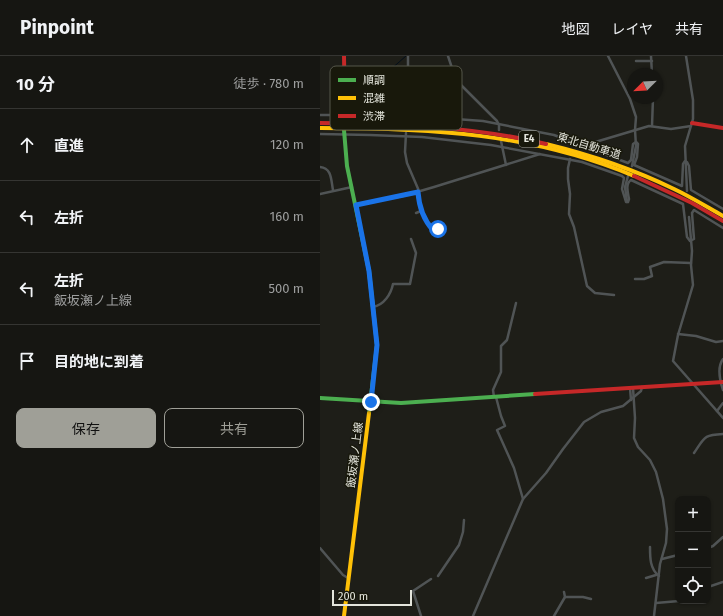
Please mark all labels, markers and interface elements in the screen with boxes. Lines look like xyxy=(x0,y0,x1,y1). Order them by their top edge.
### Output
text: Pinpoint xyxy=(20,16,94,39)
text: 地図 xyxy=(561,21,589,38)
text: レイヤ xyxy=(611,21,653,38)
text: 共有 xyxy=(675,21,703,38)
legend xyxy=(330,66,462,130)
north arrow xyxy=(627,68,663,104)
text: 10 分 xyxy=(16,74,55,95)
text: 順調 xyxy=(363,74,385,87)
text: 徒歩 · 780 m xyxy=(233,76,304,91)
text: 混雑 xyxy=(363,92,385,105)
text: 渋滞 xyxy=(363,110,385,123)
street label: 東北自動車道 xyxy=(556,130,622,162)
road number: E4 xyxy=(519,131,539,147)
icon: ahead xyxy=(16,134,38,156)
text: 直進 xyxy=(54,137,84,155)
text: 120 m xyxy=(270,137,304,152)
icon: left xyxy=(16,206,38,228)
text: 左折 xyxy=(54,209,84,227)
text: 160 m xyxy=(270,209,304,224)
route start xyxy=(429,220,447,238)
text: 左折 xyxy=(54,272,84,290)
icon: left xyxy=(16,278,38,300)
text: 500 m xyxy=(268,281,304,296)
text: 飯坂瀬ノ上線 xyxy=(54,293,132,308)
icon: arrive xyxy=(16,350,38,372)
text: 目的地に到着 xyxy=(54,353,144,371)
route end xyxy=(362,393,380,411)
button: 保存 xyxy=(16,408,156,448)
button: 共有 xyxy=(164,408,304,448)
street label: 飯坂瀬ノ上線 xyxy=(345,421,365,489)
map controls xyxy=(675,496,711,604)
button: + xyxy=(675,496,711,532)
button: − xyxy=(675,532,711,568)
button: locate xyxy=(675,568,711,604)
scale bar xyxy=(332,588,412,607)
text: 200 m xyxy=(338,590,368,603)

